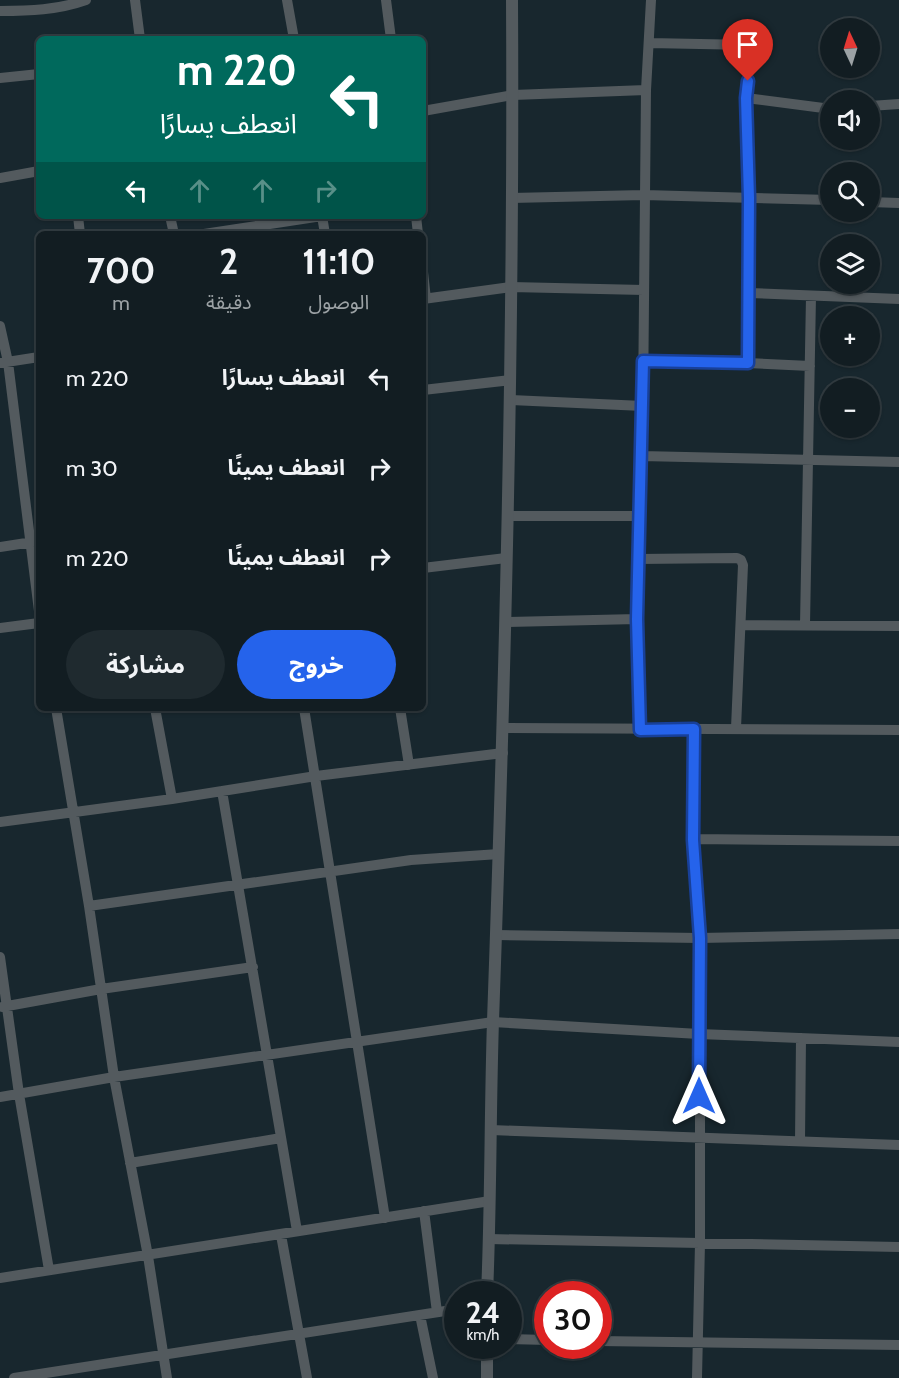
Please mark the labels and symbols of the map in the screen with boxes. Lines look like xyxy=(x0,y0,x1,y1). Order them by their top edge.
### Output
north arrow xyxy=(820,18,880,78)
pin xyxy=(722,19,773,81)
position arrow xyxy=(667,1064,731,1128)
speed limit sign: 30 xyxy=(534,1281,612,1359)

